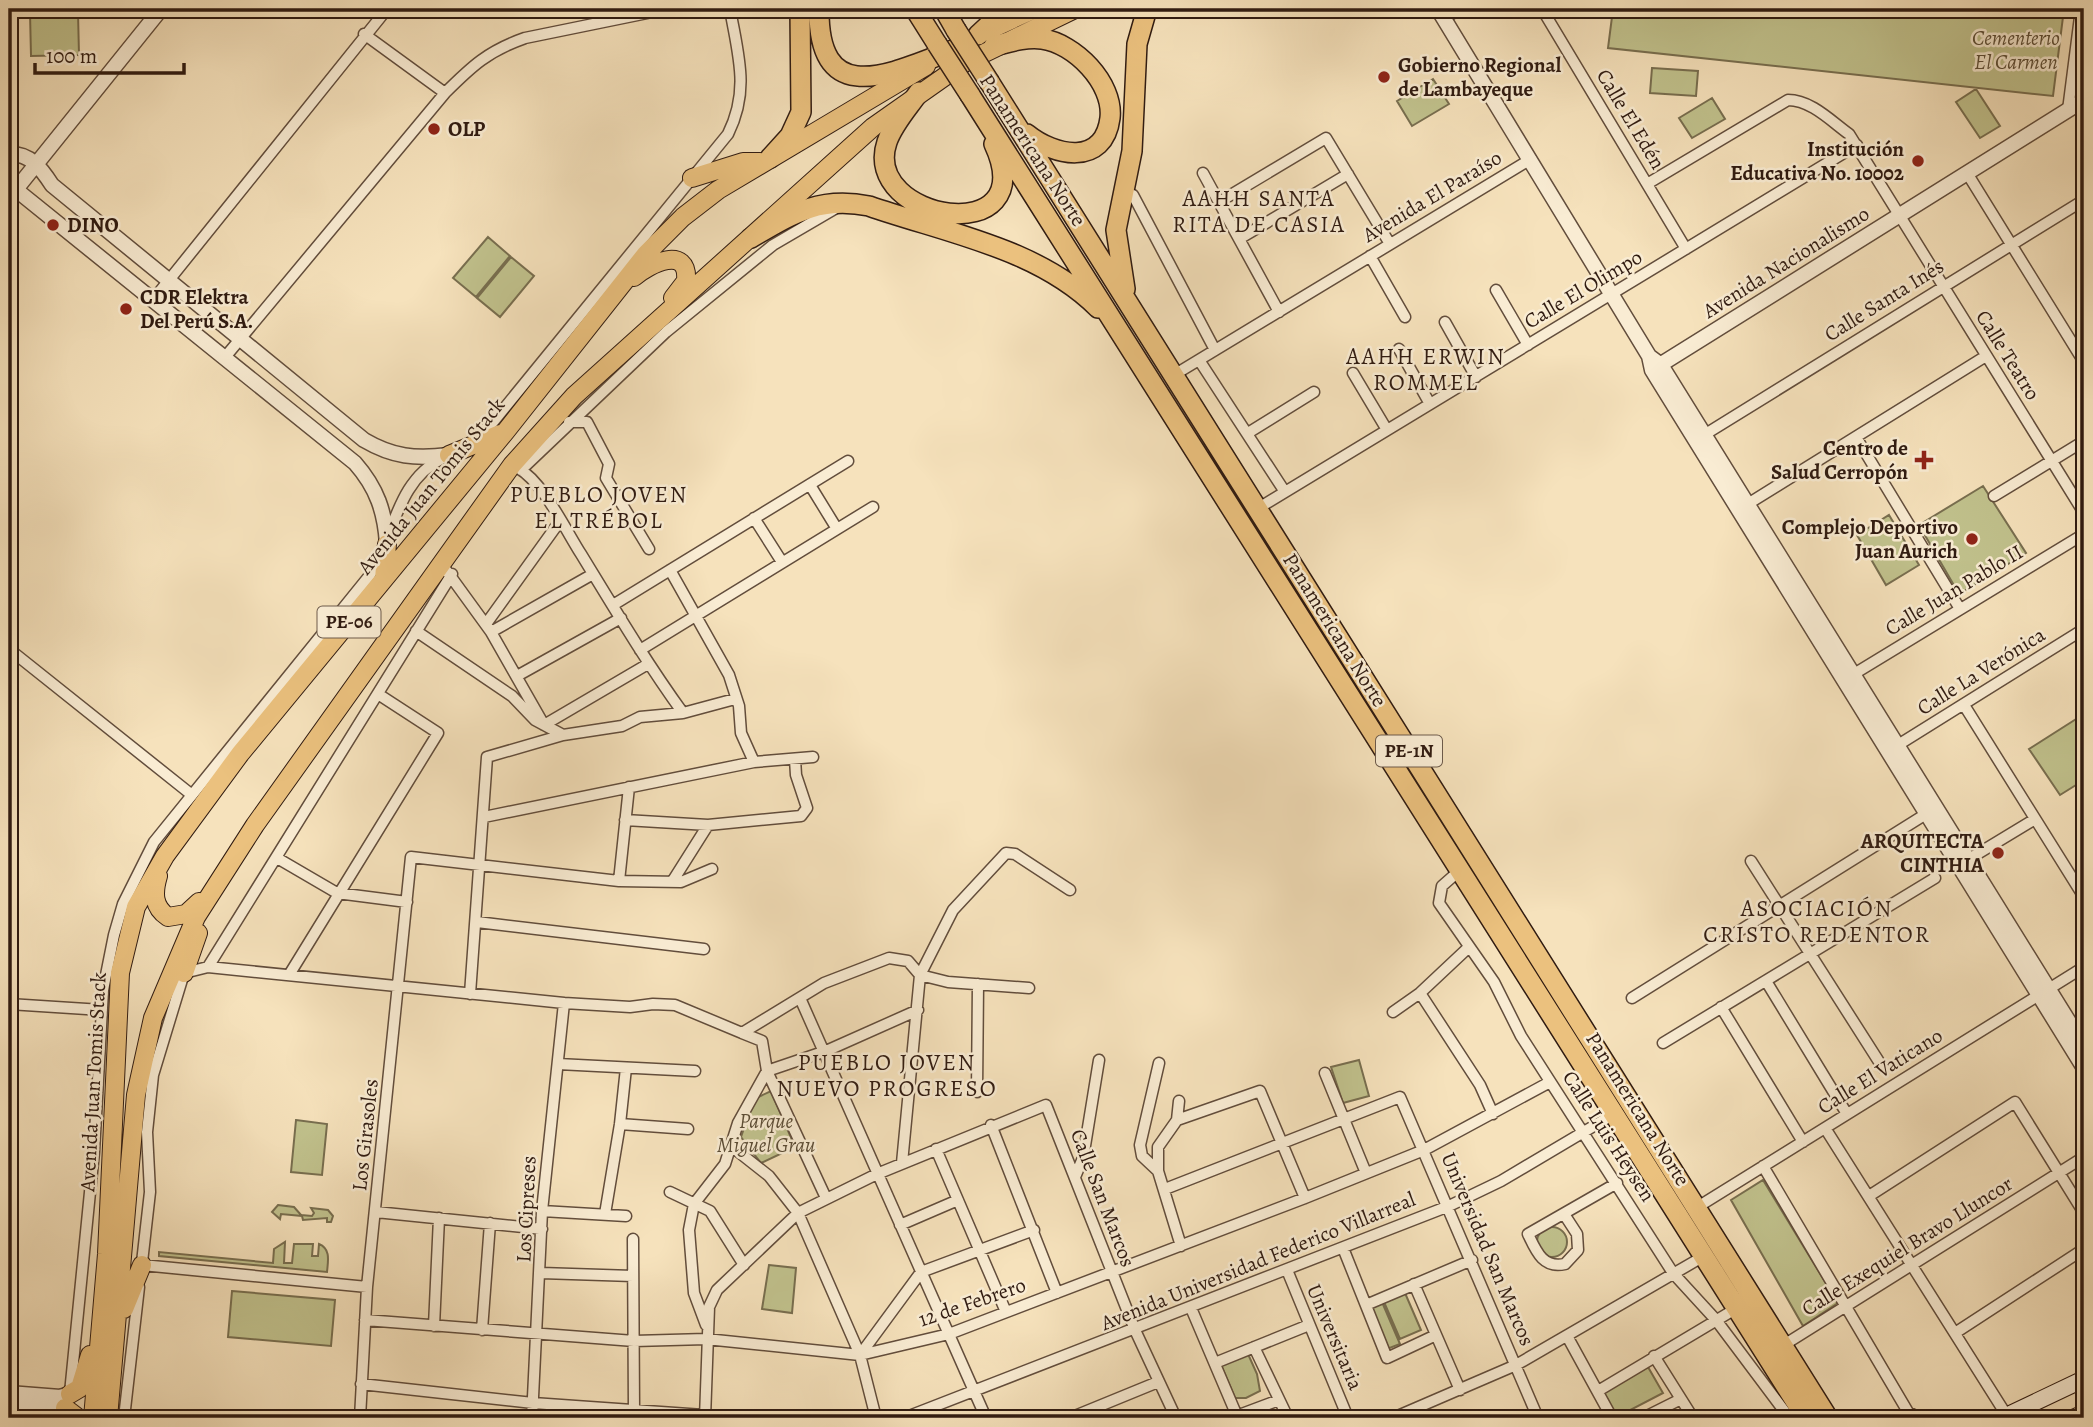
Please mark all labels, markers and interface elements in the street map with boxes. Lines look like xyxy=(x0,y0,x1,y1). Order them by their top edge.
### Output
park label: Cementerio El Carmen xyxy=(1972,24,2060,76)
scale bar xyxy=(35,32,184,76)
text: 100 m xyxy=(46,42,97,70)
place label: Gobierno Regional de Lambayeque xyxy=(1398,51,1562,103)
street label: Calle El Edén xyxy=(1590,64,1672,174)
street label: Panamericana Norte xyxy=(973,68,1093,232)
marker: Gobierno Regional de Lambayeque xyxy=(1376,69,1392,85)
place label: OLP xyxy=(448,115,485,143)
marker: OLP xyxy=(426,121,442,137)
place label: Institución Educativa No. 10002 xyxy=(1730,135,1904,187)
street label: Avenida El Paraíso xyxy=(1356,143,1507,249)
marker: Institución Educativa No. 10002 xyxy=(1910,153,1926,169)
district label: AAHH SANTA RITA DE CASIA xyxy=(1172,183,1346,240)
street label: Avenida Nacionalismo xyxy=(1697,199,1875,325)
place label: DINO xyxy=(67,211,119,239)
marker: DINO xyxy=(45,217,61,233)
street label: Calle El Olimpo xyxy=(1519,243,1647,335)
street label: Calle Santa Inés xyxy=(1819,252,1949,348)
place label: CDR Elektra Del Perú S.A. xyxy=(140,283,253,335)
marker: CDR Elektra Del Perú S.A. xyxy=(118,301,134,317)
street label: Calle Teatro xyxy=(1969,305,2047,405)
district label: AAHH ERWIN ROMMEL xyxy=(1345,341,1506,398)
street label: Avenida Juan Tomis Stack xyxy=(350,391,511,581)
place label: Centro de Salud Cerropón xyxy=(1771,434,1908,486)
marker: Centro de Salud Cerropón xyxy=(1914,450,1934,470)
district label: PUEBLO JOVEN EL TRÉBOL xyxy=(510,479,688,536)
place label: Complejo Deportivo Juan Aurich xyxy=(1782,513,1958,565)
marker: Complejo Deportivo Juan Aurich xyxy=(1964,531,1980,547)
street label: Calle Juan Pablo II xyxy=(1880,538,2028,642)
street label: Panamericana Norte xyxy=(1276,548,1394,712)
road number: PE-06 xyxy=(318,607,380,638)
street label: Calle La Verónica xyxy=(1912,620,2051,722)
road number: PE-1N xyxy=(1376,736,1442,766)
place label: ARQUITECTA CINTHIA xyxy=(1860,827,1985,879)
marker: ARQUITECTA CINTHIA xyxy=(1990,845,2006,861)
district label: ASOCIACIÓN CRISTO REDENTOR xyxy=(1703,893,1931,950)
street label: Avenida Juan Tomis Stack xyxy=(73,971,113,1193)
street label: Calle El Vaticano xyxy=(1812,1021,1948,1121)
street label: Panamericana Norte xyxy=(1579,1027,1697,1191)
district label: PUEBLO JOVEN NUEVO PROGRESO xyxy=(776,1047,998,1104)
street label: Calle Luis Heysen xyxy=(1556,1065,1662,1207)
street label: Los Girasoles xyxy=(345,1077,385,1193)
park label: Parque Miguel Grau xyxy=(717,1107,815,1159)
street label: Calle San Marcos xyxy=(1064,1125,1142,1271)
street label: Universidad San Marcos xyxy=(1435,1148,1541,1350)
street label: Los Cipreses xyxy=(509,1155,543,1263)
street label: Calle Exequiel Bravo Lluncor xyxy=(1796,1170,2018,1322)
street label: Avenida Universidad Federico Villarreal xyxy=(1096,1185,1419,1337)
street label: 12 de Febrero xyxy=(915,1271,1029,1333)
street label: Universitaria xyxy=(1300,1280,1370,1394)

